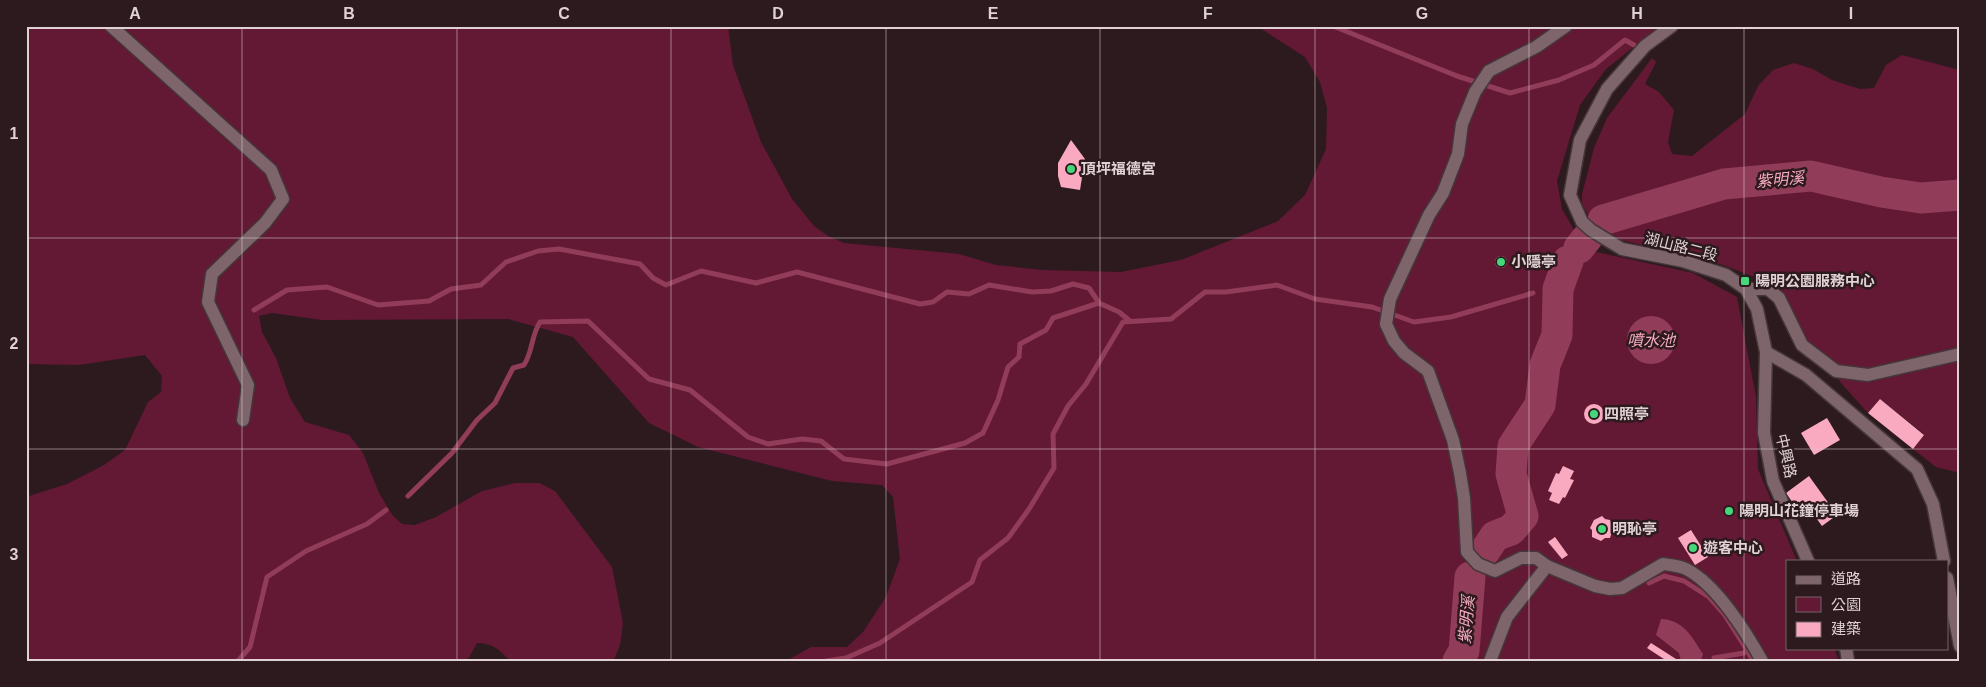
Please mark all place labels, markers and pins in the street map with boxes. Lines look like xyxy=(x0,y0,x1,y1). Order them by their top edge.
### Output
place label: 頂坪福德宮 xyxy=(1081,160,1156,177)
marker: 頂坪福德宮 xyxy=(1065,163,1077,175)
place label: 小隱亭 xyxy=(1511,253,1556,270)
marker: 小隱亭 xyxy=(1495,256,1507,268)
place label: 陽明公園服務中心 xyxy=(1755,272,1875,289)
marker: 陽明公園服務中心 xyxy=(1739,275,1751,287)
place label: 四照亭 xyxy=(1604,405,1649,422)
marker: 四照亭 xyxy=(1588,408,1600,420)
place label: 陽明山花鐘停車場 xyxy=(1739,502,1859,519)
marker: 陽明山花鐘停車場 xyxy=(1723,505,1735,517)
place label: 明恥亭 xyxy=(1612,520,1657,537)
marker: 明恥亭 xyxy=(1596,523,1608,535)
place label: 遊客中心 xyxy=(1703,539,1763,556)
marker: 遊客中心 xyxy=(1687,542,1699,554)

